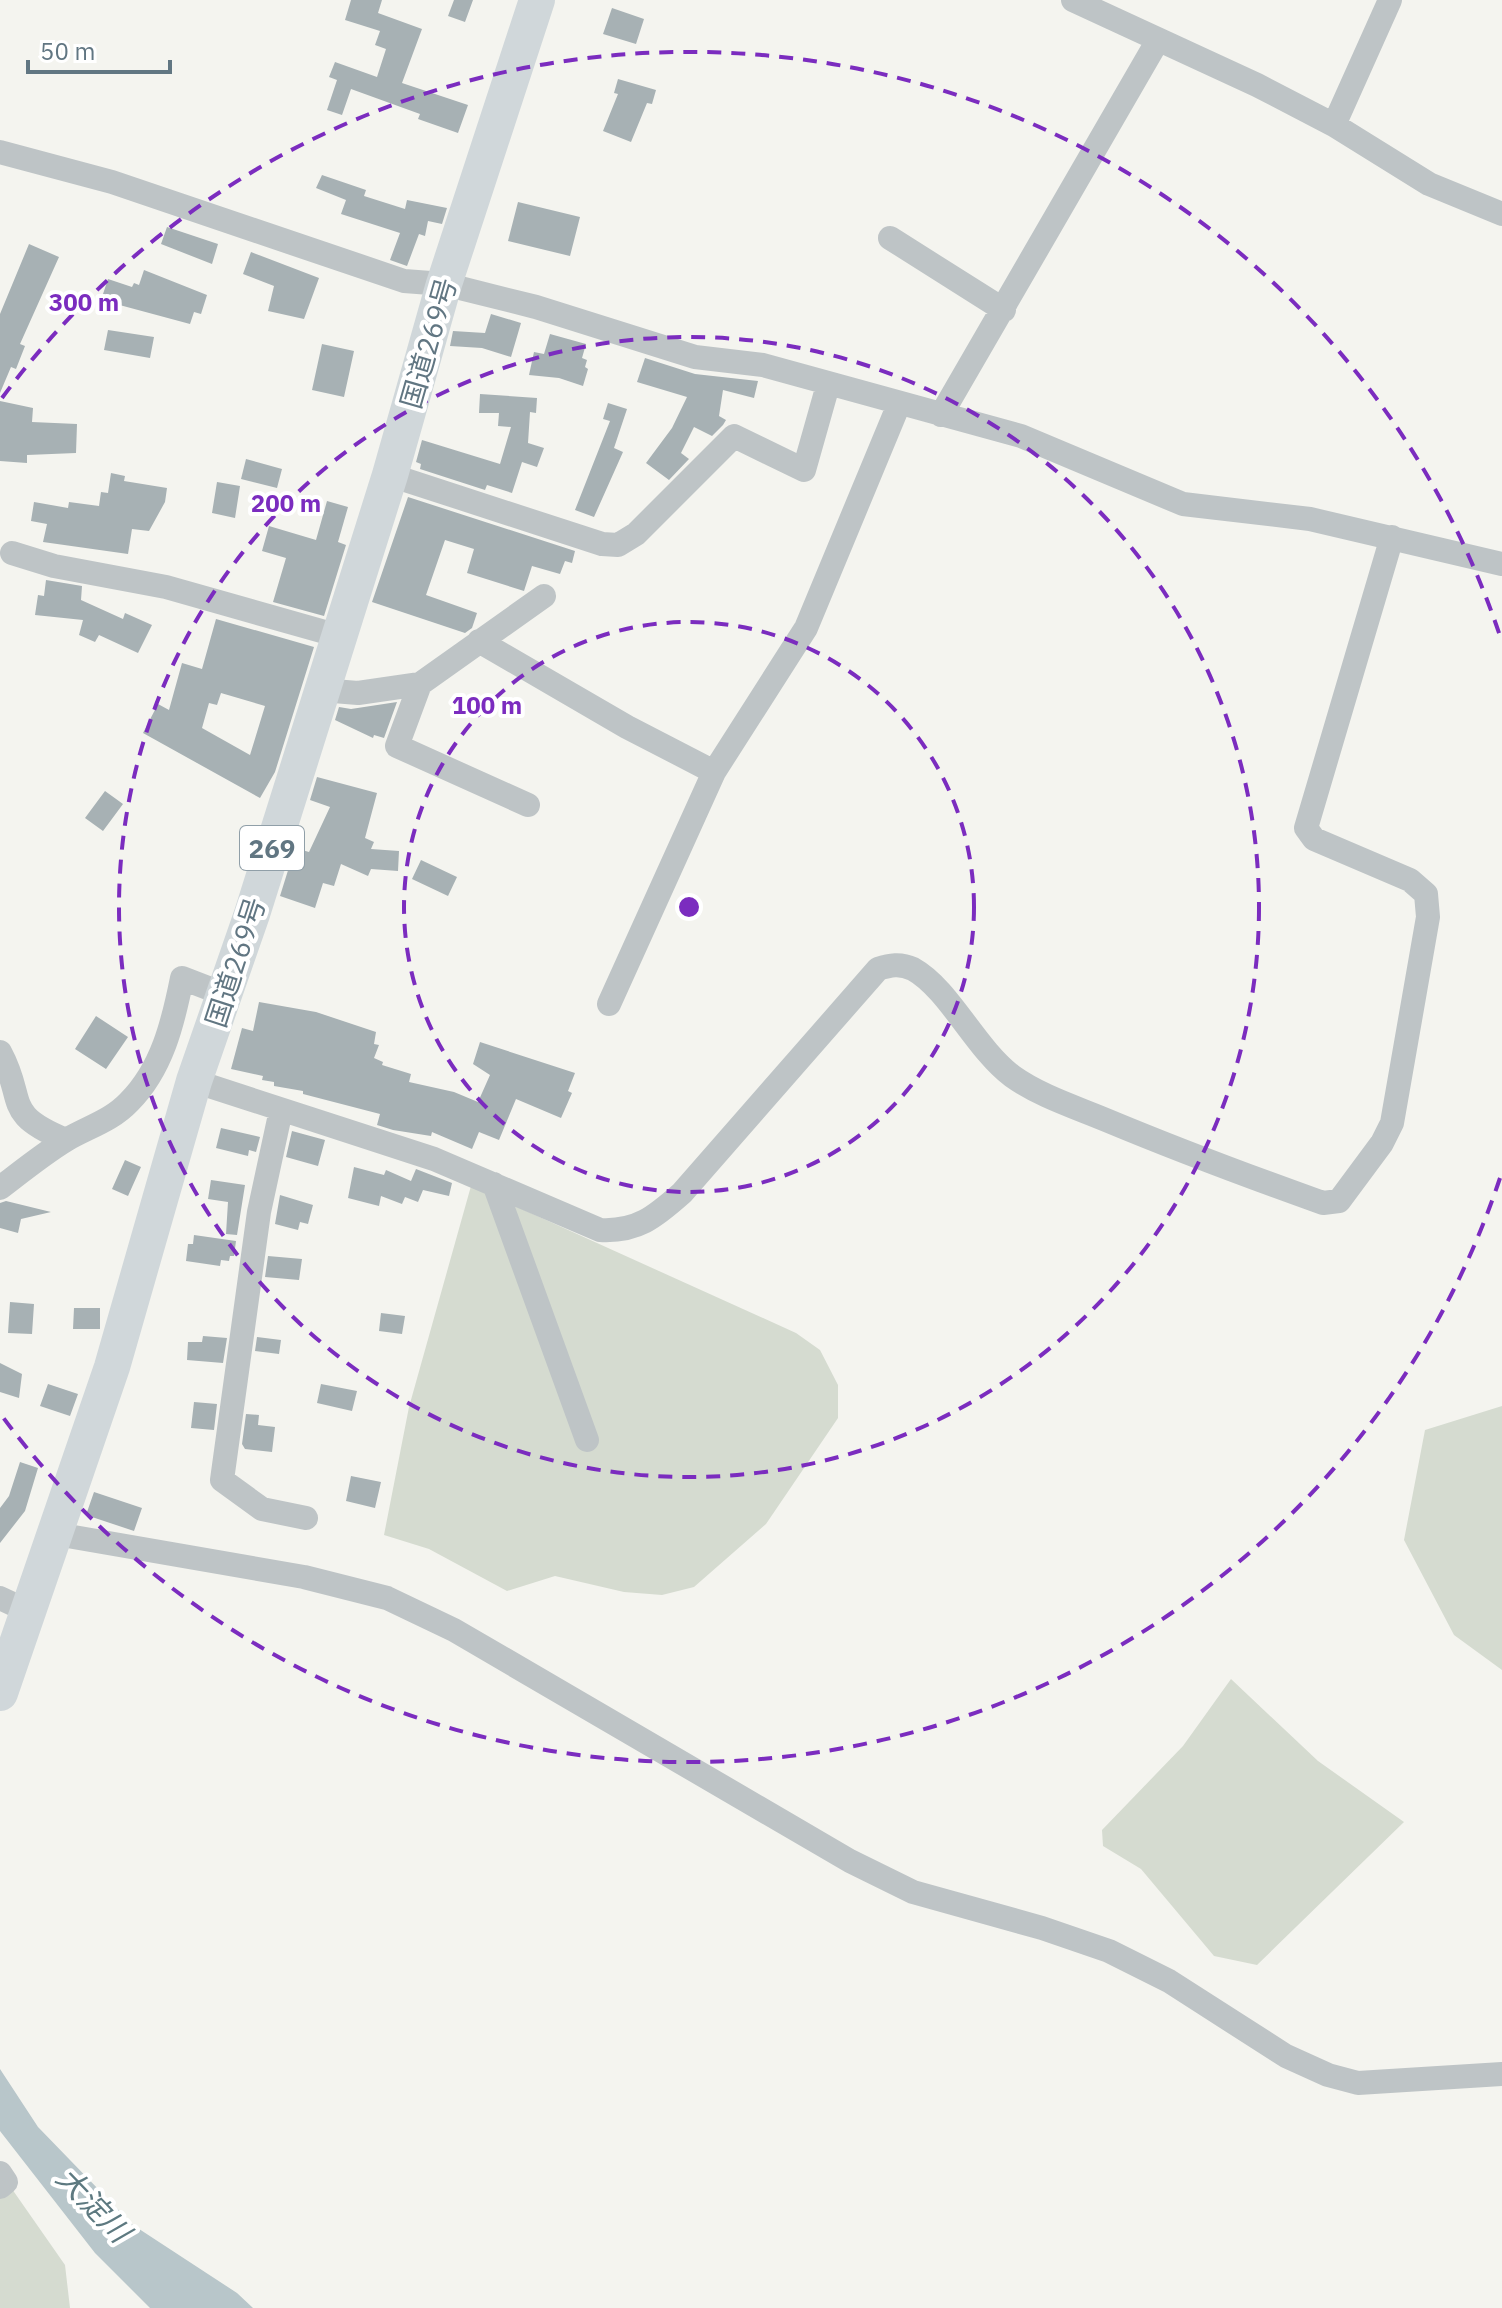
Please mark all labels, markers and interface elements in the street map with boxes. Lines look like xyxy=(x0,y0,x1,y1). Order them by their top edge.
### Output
scale bar xyxy=(28,24,170,74)
text: 50 m xyxy=(40,35,95,67)
street label: 国道269号 xyxy=(392,273,464,413)
text: 300 m xyxy=(49,286,119,318)
text: 200 m xyxy=(251,487,321,519)
text: 100 m xyxy=(452,689,522,721)
road number: 269 xyxy=(240,826,304,870)
street label: 国道269号 xyxy=(197,892,273,1032)
centre of rings xyxy=(675,893,703,921)
water label: 大淀川 xyxy=(49,2158,141,2252)

